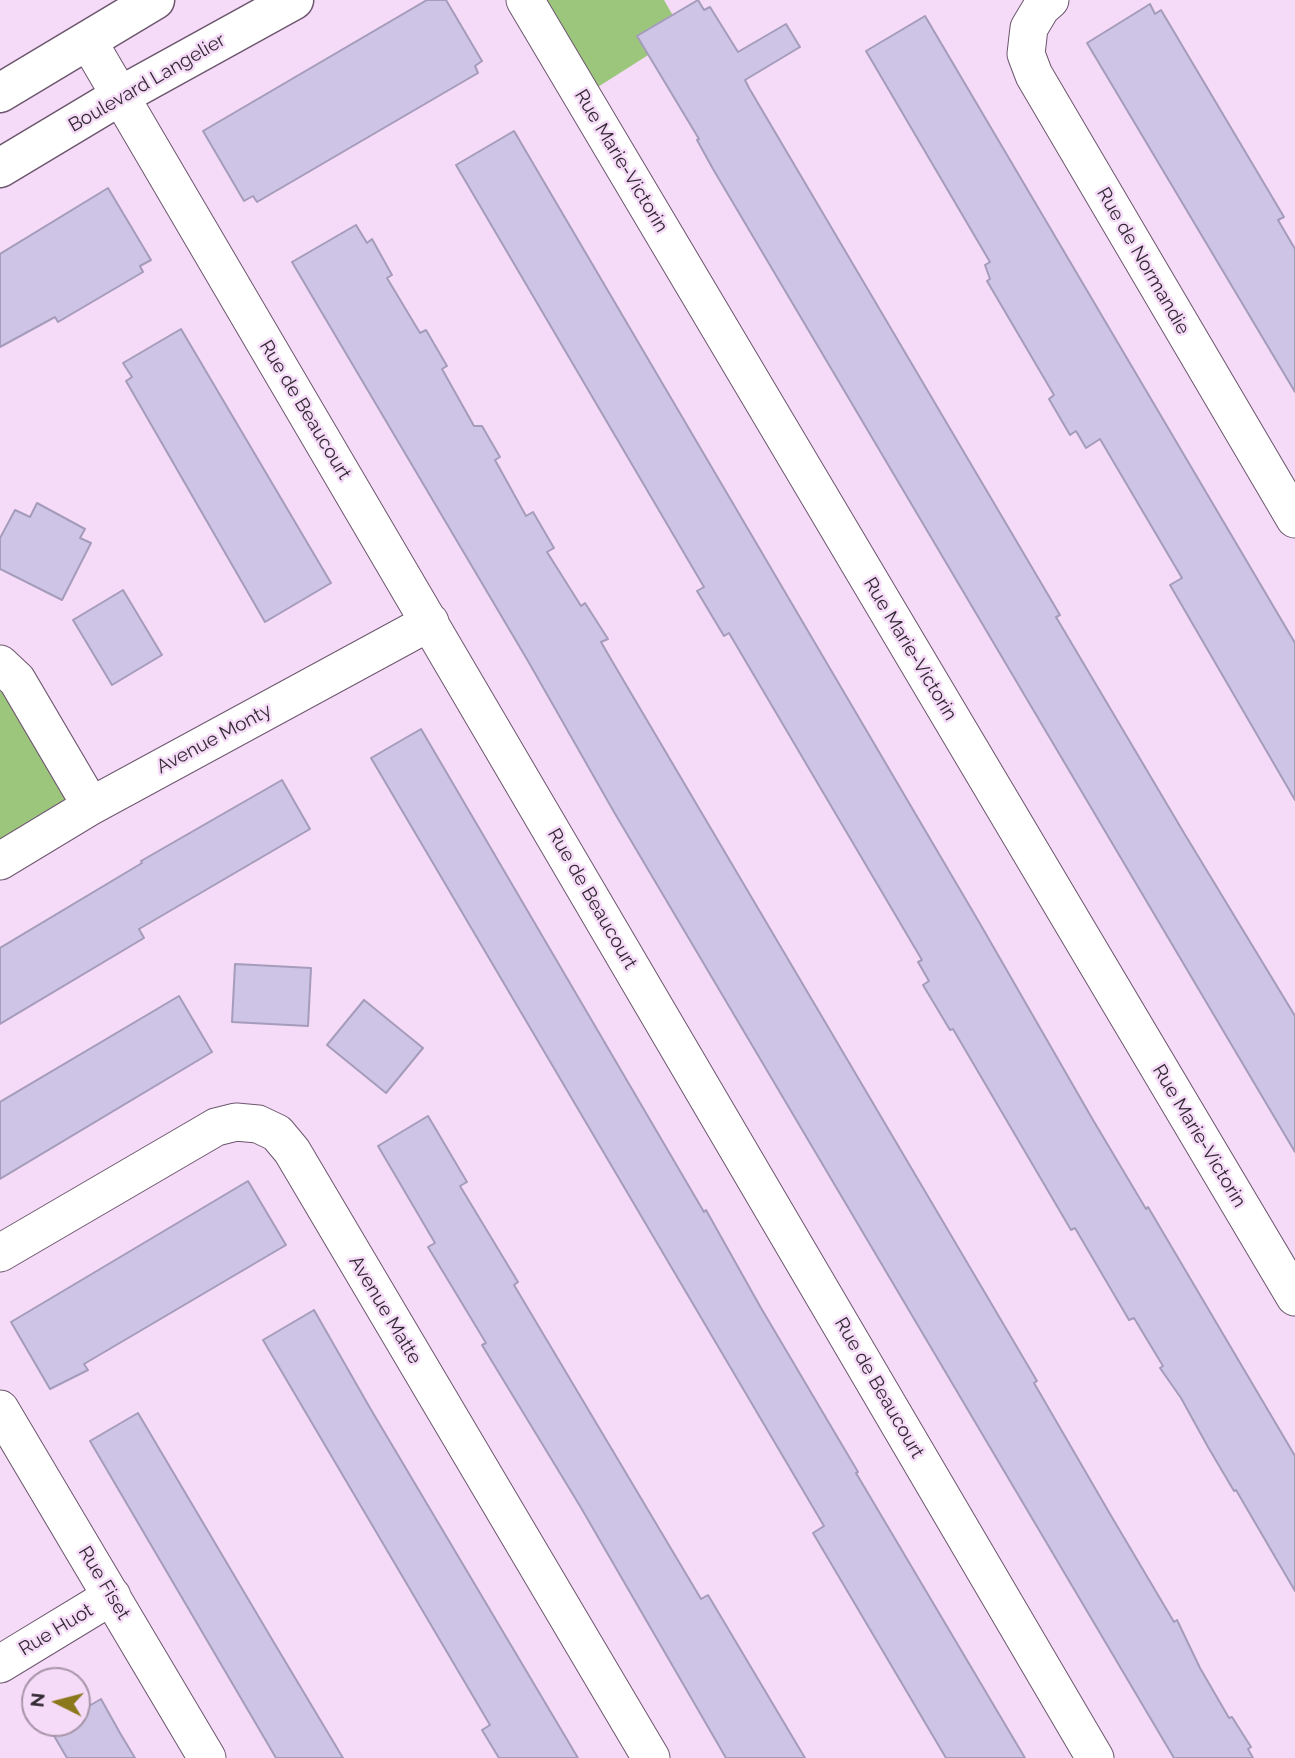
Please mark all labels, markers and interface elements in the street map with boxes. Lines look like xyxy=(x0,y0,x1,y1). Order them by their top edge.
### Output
street label: Boulevard Langelier xyxy=(65,29,229,137)
street label: Rue Marie-Victorin xyxy=(569,85,673,237)
street label: Rue de Normandie xyxy=(1092,183,1194,339)
street label: Rue de Beaucourt xyxy=(254,336,356,484)
street label: Rue Marie-Victorin xyxy=(858,573,962,725)
street label: Avenue Monty xyxy=(153,699,275,779)
street label: Rue de Beaucourt xyxy=(542,825,642,973)
street label: Rue Marie-Victorin xyxy=(1147,1060,1251,1212)
street label: Avenue Matte xyxy=(344,1252,426,1368)
street label: Rue de Beaucourt xyxy=(829,1314,929,1462)
street label: Rue Fiset xyxy=(73,1542,135,1624)
street label: Rue Huot xyxy=(15,1599,97,1661)
north arrow xyxy=(21,1667,91,1737)
text: N xyxy=(25,1692,49,1708)

